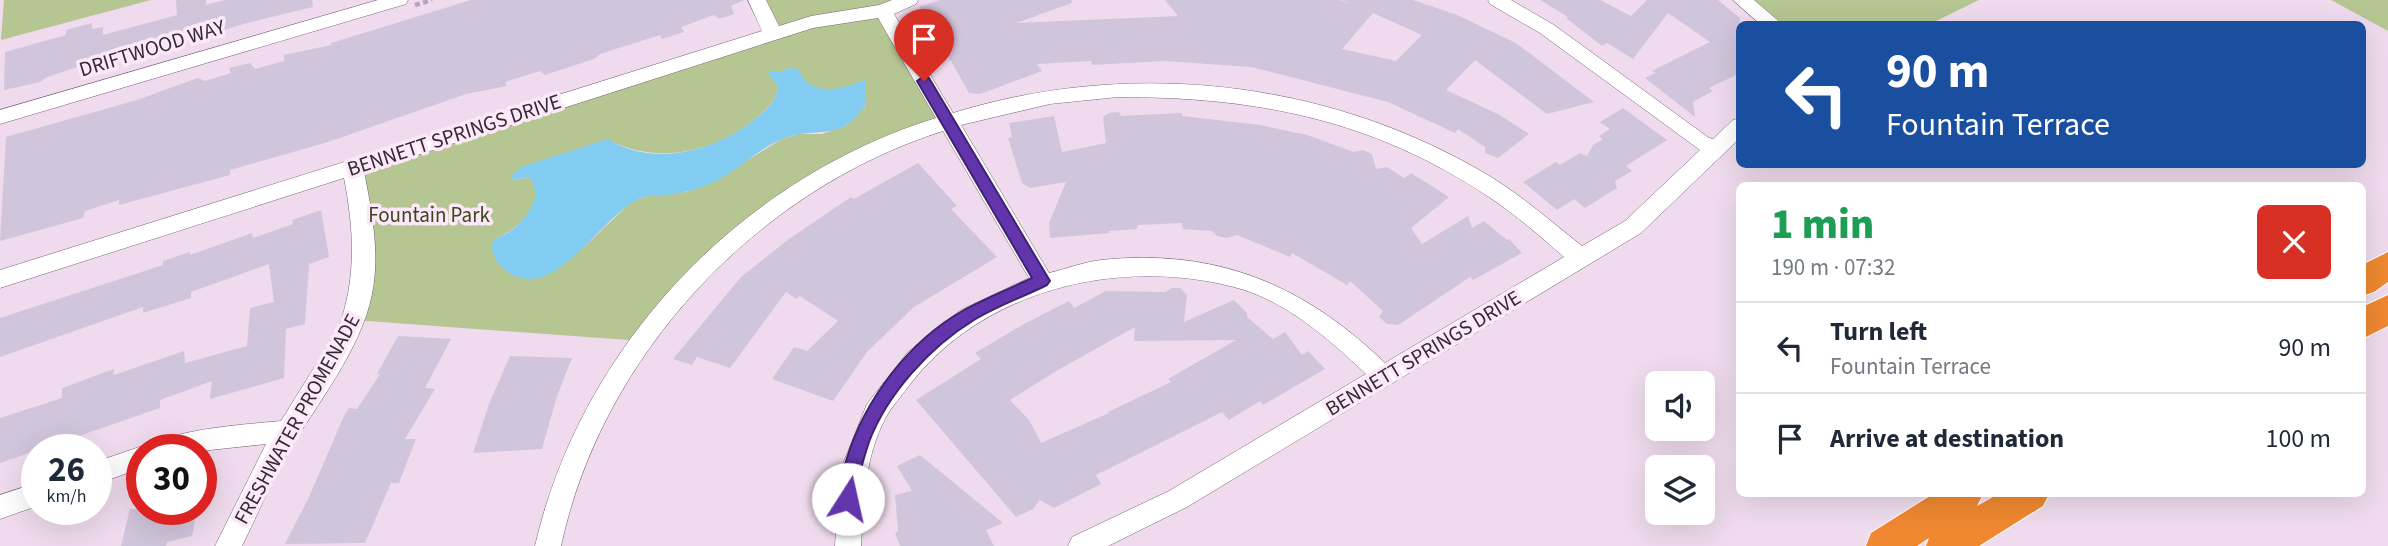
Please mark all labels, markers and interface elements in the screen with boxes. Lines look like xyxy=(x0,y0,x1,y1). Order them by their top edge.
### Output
pin xyxy=(894,9,954,81)
street label: DRIFTWOOD WAY xyxy=(75,11,230,84)
icon: arrive xyxy=(905,20,943,58)
text: 90 m xyxy=(1886,37,1990,107)
icon: left xyxy=(1771,49,1862,140)
street label: BENNETT SPRINGS DRIVE xyxy=(343,86,565,184)
text: Fountain Terrace xyxy=(1886,102,2110,148)
text: 1 min xyxy=(1771,195,1874,255)
park label: Fountain Park xyxy=(368,200,490,230)
button: close xyxy=(2257,205,2331,279)
text: 190 m · 07:32 xyxy=(1771,251,1895,284)
street label: BENNETT SPRINGS DRIVE xyxy=(1320,283,1526,423)
street label: FRESHWATER PROMENADE xyxy=(227,308,367,530)
text: Turn left xyxy=(1830,313,1927,350)
icon: left xyxy=(1771,329,1809,367)
text: 90 m xyxy=(2278,329,2331,366)
text: Fountain Terrace xyxy=(1830,350,1991,383)
map controls xyxy=(1645,371,1715,525)
button: sound xyxy=(1645,371,1715,441)
icon: arrive xyxy=(1771,420,1809,458)
text: Arrive at destination xyxy=(1830,420,2064,457)
text: 100 m xyxy=(2265,420,2331,457)
speed limit sign: 30 xyxy=(126,434,217,525)
text: 26 xyxy=(48,445,85,495)
button: layers xyxy=(1645,455,1715,525)
position arrow xyxy=(811,462,885,536)
text: km/h xyxy=(47,484,86,509)

